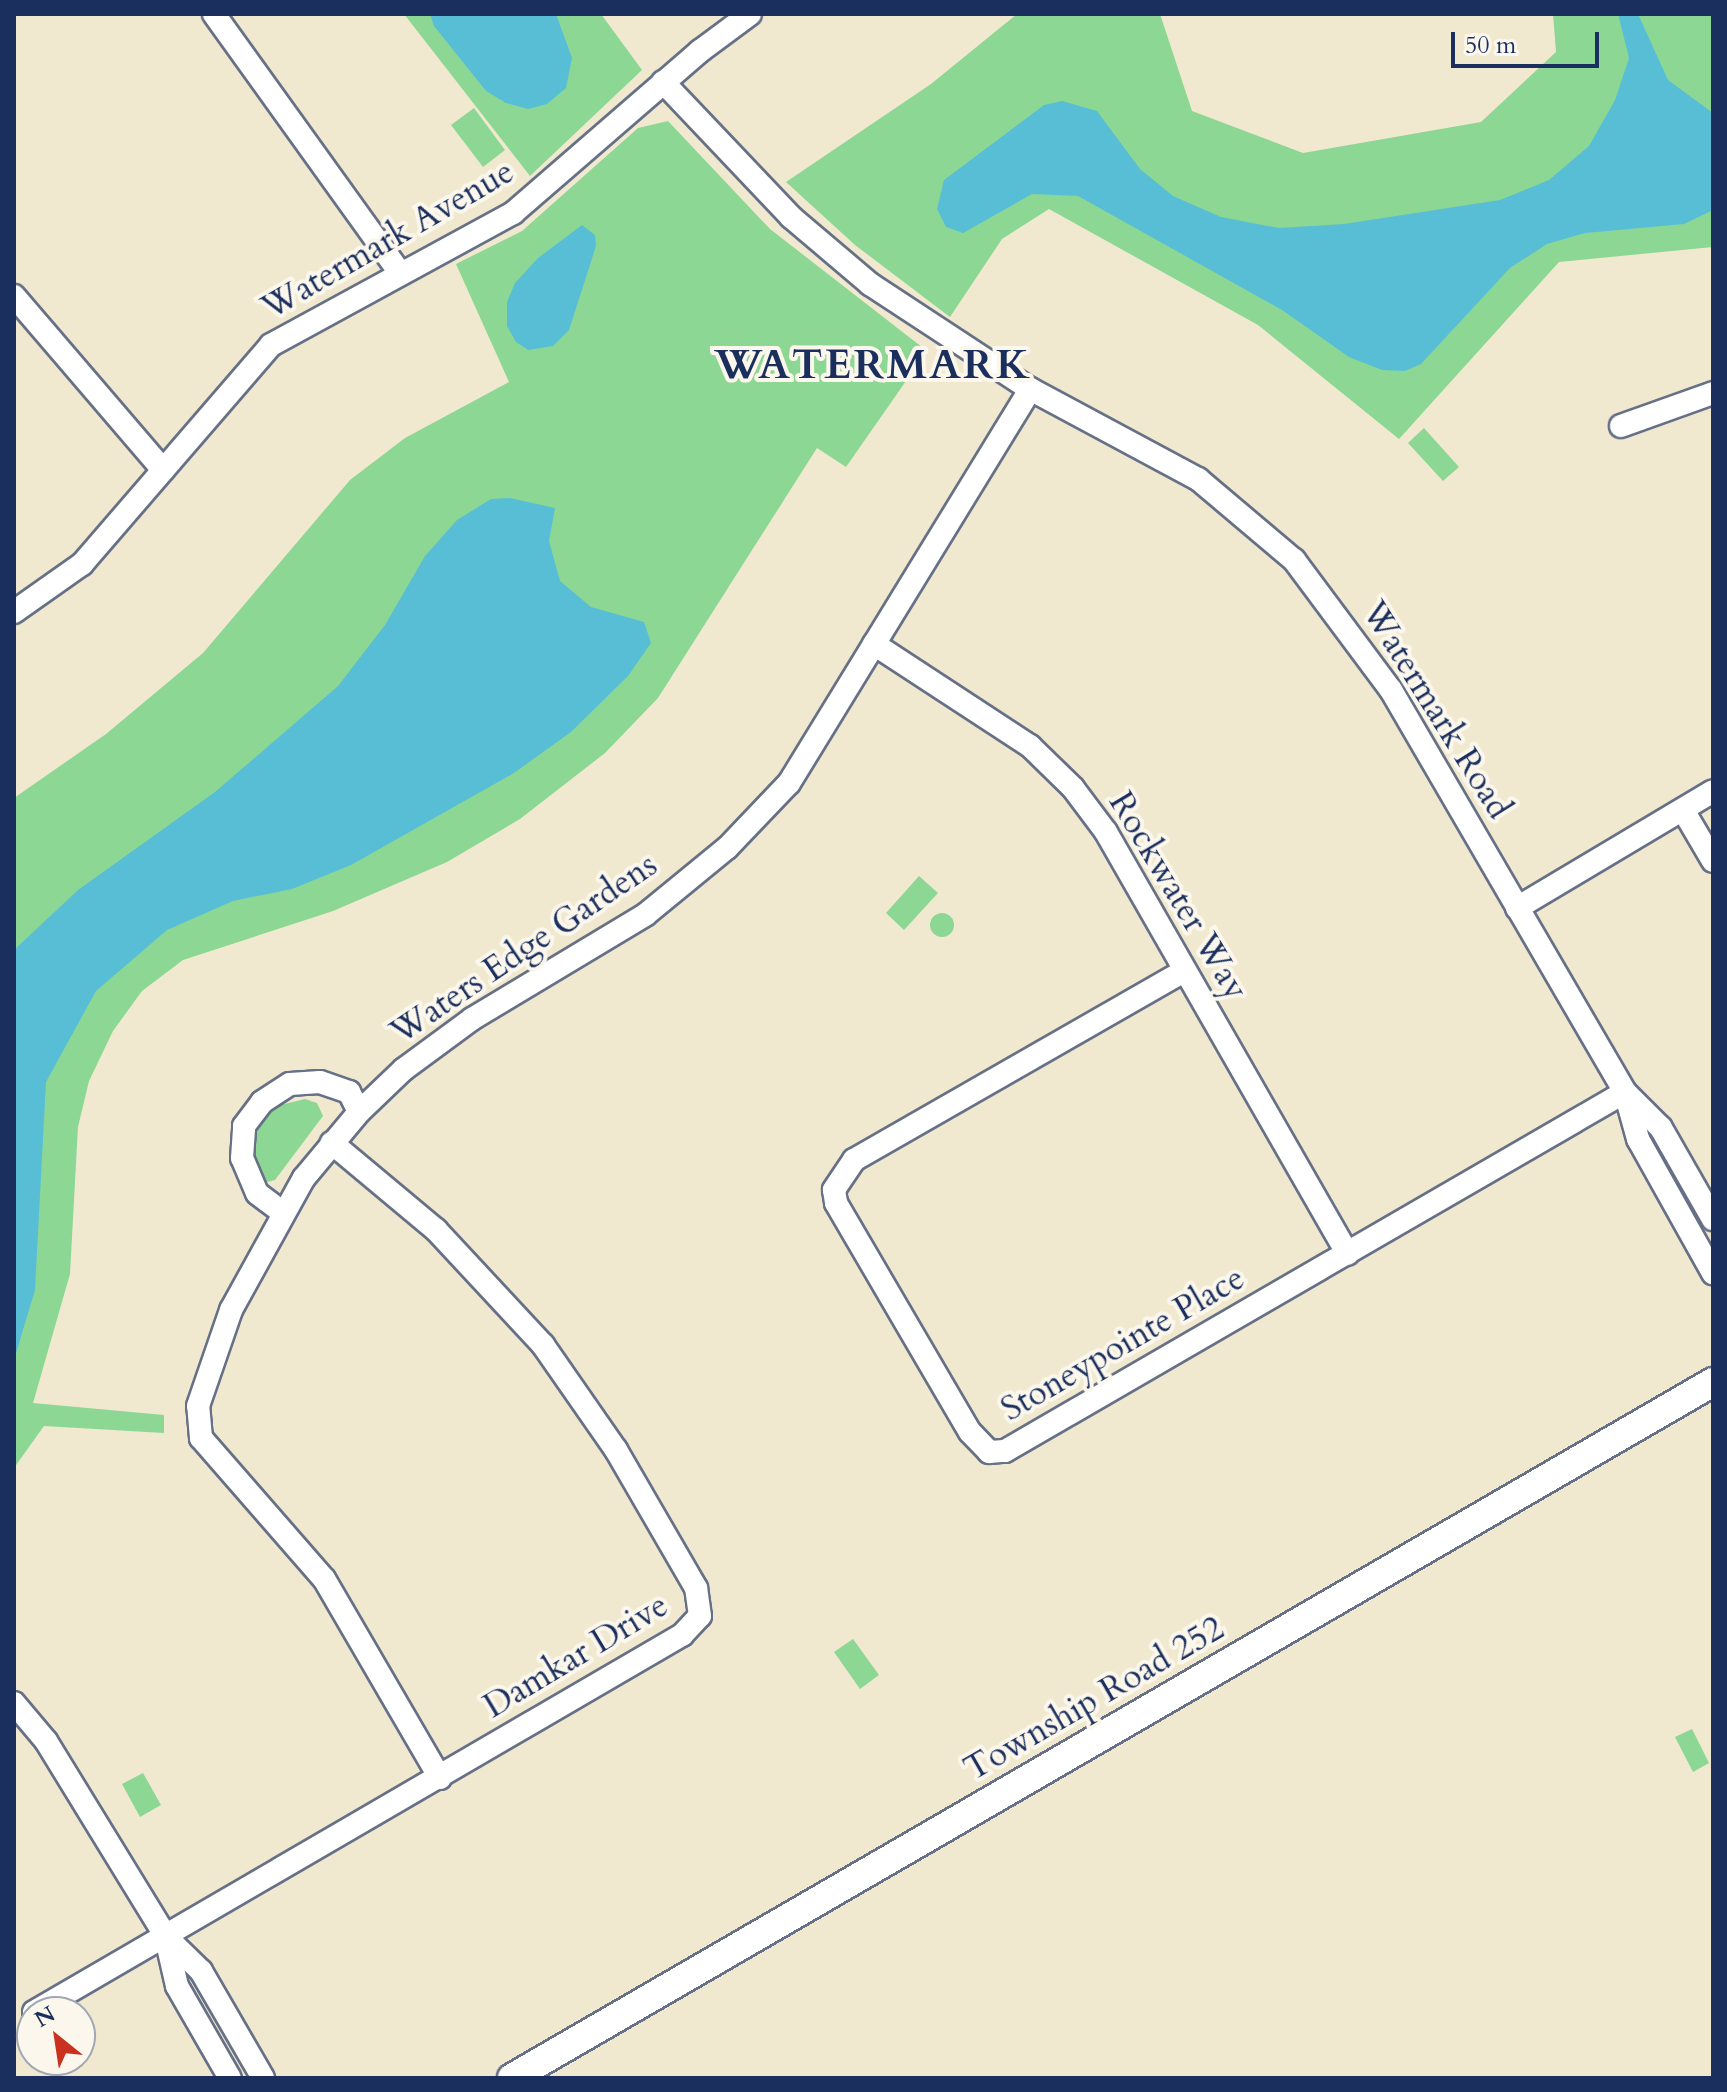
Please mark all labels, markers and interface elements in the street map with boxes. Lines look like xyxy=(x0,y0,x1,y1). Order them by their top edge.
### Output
scale bar xyxy=(1455,16,1603,66)
text: 50 m xyxy=(1465,29,1516,62)
street label: Watermark Avenue xyxy=(255,151,521,329)
district label: WATERMARK xyxy=(714,340,1032,390)
street label: Watermark Road xyxy=(1353,594,1519,826)
street label: Rockwater Way xyxy=(1100,785,1256,1007)
street label: Waters Edge Gardens xyxy=(383,845,665,1053)
street label: Stoneypointe Place xyxy=(994,1258,1252,1430)
street label: Damkar Drive xyxy=(476,1585,676,1727)
street label: Township Road 252 xyxy=(957,1608,1231,1790)
north arrow xyxy=(16,1996,96,2076)
text: N xyxy=(29,1999,61,2035)

